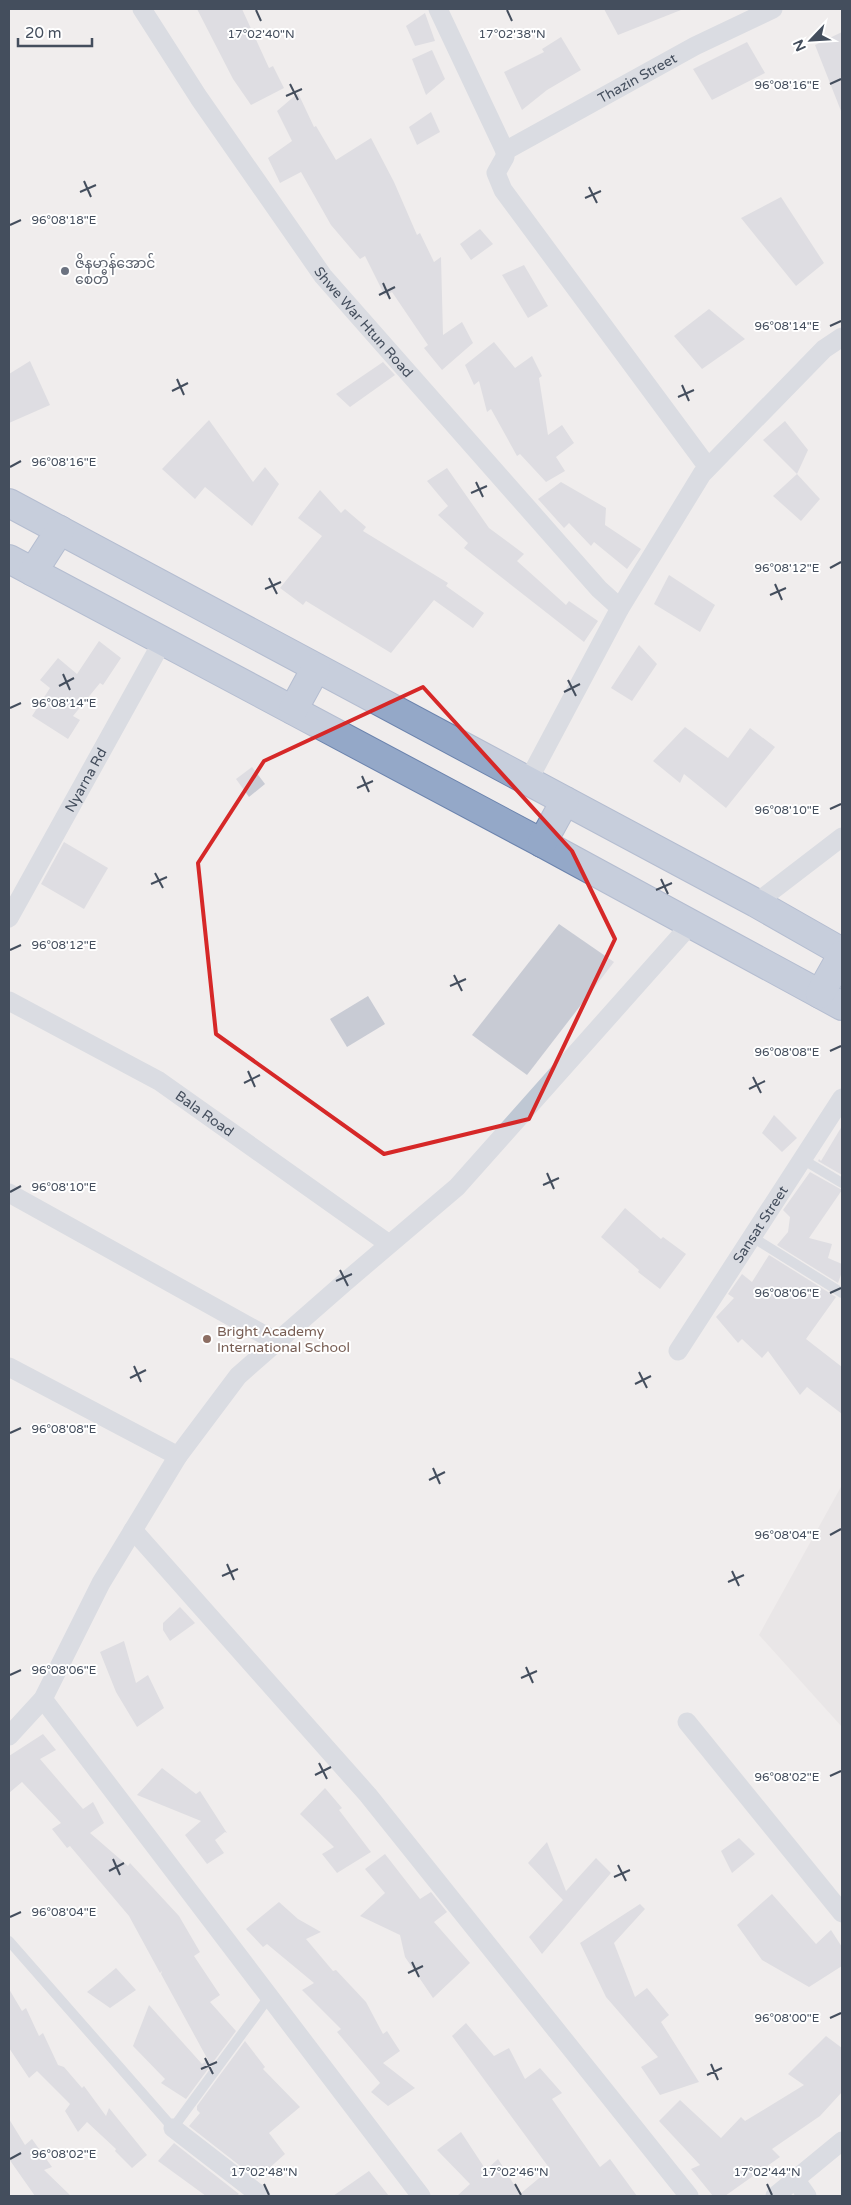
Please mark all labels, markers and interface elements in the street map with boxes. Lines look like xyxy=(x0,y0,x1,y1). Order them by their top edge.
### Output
scale bar xyxy=(18,15,91,47)
north arrow xyxy=(786,15,836,65)
text: 20 m xyxy=(25,24,62,42)
text: 17°02'40"N xyxy=(227,27,295,41)
text: 17°02'38"N xyxy=(478,27,546,41)
text: N xyxy=(790,37,810,54)
street label: Thazin Street xyxy=(595,49,680,107)
text: 96°08'16"E xyxy=(755,78,820,92)
text: 96°08'18"E xyxy=(32,213,97,227)
place label: ဇိနမာန်အောင် စေတီ xyxy=(75,253,155,288)
street label: Shwe War Htun Road xyxy=(310,264,416,381)
marker: ဇိနမာန်အောင် စေတီ xyxy=(59,265,71,277)
text: 96°08'14"E xyxy=(755,319,820,333)
text: 96°08'16"E xyxy=(32,455,97,469)
text: 96°08'12"E xyxy=(755,561,820,575)
text: 96°08'14"E xyxy=(32,696,97,710)
street label: Nyarna Rd xyxy=(61,745,111,815)
text: 96°08'10"E xyxy=(755,803,820,817)
text: 96°08'12"E xyxy=(32,938,97,952)
text: 96°08'08"E xyxy=(755,1045,820,1059)
street label: Bala Road xyxy=(172,1087,237,1140)
text: 96°08'10"E xyxy=(32,1180,97,1194)
street label: Sansat Street xyxy=(729,1182,792,1266)
text: 96°08'06"E xyxy=(755,1286,820,1300)
place label: Bright Academy International School xyxy=(217,1323,350,1356)
marker: Bright Academy International School xyxy=(201,1333,213,1345)
text: 96°08'08"E xyxy=(32,1422,97,1436)
text: 96°08'04"E xyxy=(755,1528,820,1542)
text: 96°08'06"E xyxy=(32,1663,97,1677)
text: 96°08'02"E xyxy=(755,1770,820,1784)
text: 96°08'04"E xyxy=(32,1905,97,1919)
text: 96°08'00"E xyxy=(755,2011,820,2025)
text: 96°08'02"E xyxy=(32,2147,97,2161)
text: 17°02'48"N xyxy=(230,2165,298,2179)
text: 17°02'46"N xyxy=(481,2165,549,2179)
text: 17°02'44"N xyxy=(733,2165,801,2179)

